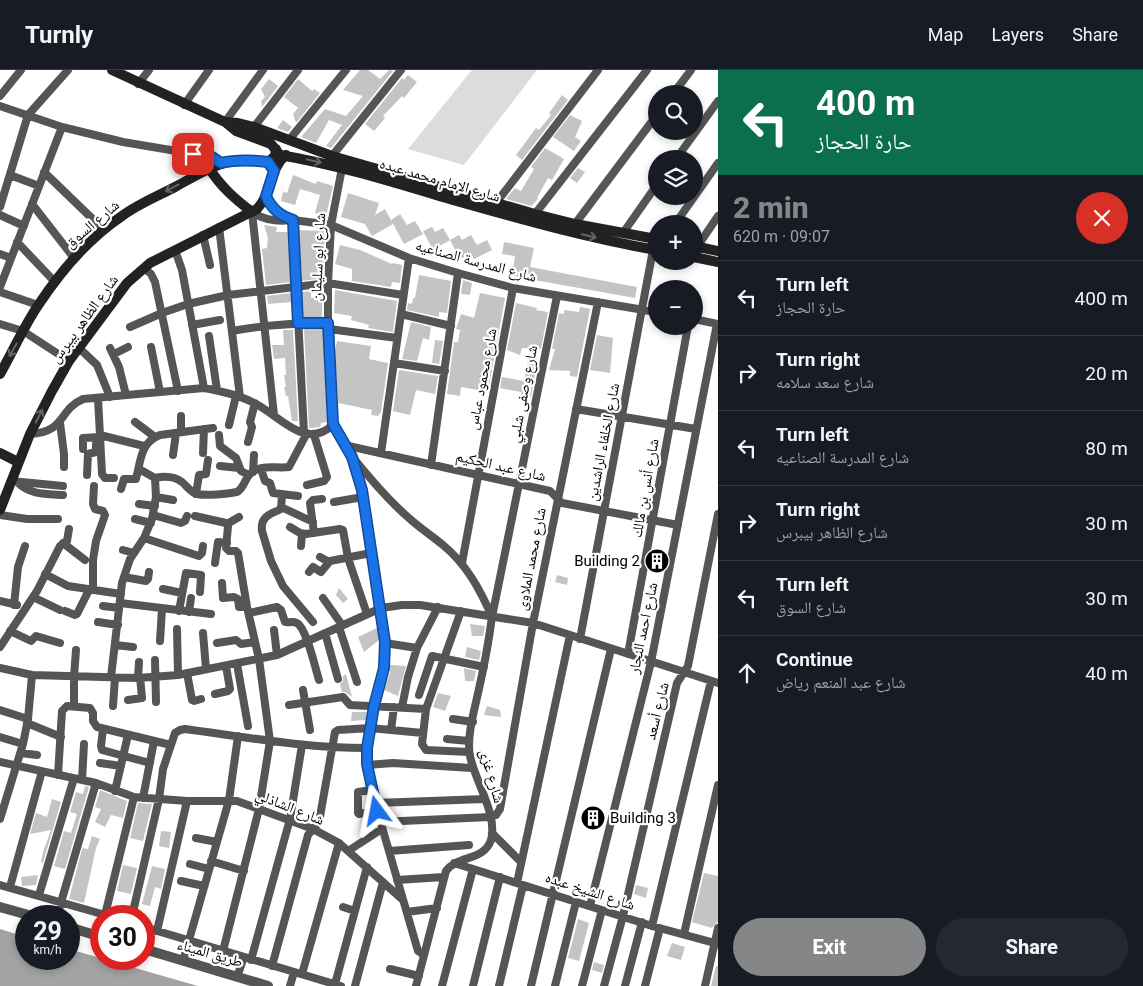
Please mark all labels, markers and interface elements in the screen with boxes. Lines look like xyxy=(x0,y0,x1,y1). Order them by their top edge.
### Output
text: Turnly xyxy=(25,21,93,49)
text: Map xyxy=(928,24,963,45)
text: Layers xyxy=(991,24,1044,45)
text: Share xyxy=(1072,24,1118,45)
text: 400 m xyxy=(816,83,915,124)
map controls xyxy=(648,85,703,335)
button: search xyxy=(648,85,703,140)
icon: left xyxy=(733,90,798,155)
text: حارة الحجاز xyxy=(816,129,912,154)
pin xyxy=(172,133,214,175)
icon: arrive xyxy=(179,140,207,168)
button: layers xyxy=(648,150,703,205)
street label: شارع الإمام محمد عبده xyxy=(377,154,502,207)
one-way arrow xyxy=(306,157,322,166)
one-way arrow xyxy=(166,184,180,194)
text: 2 min xyxy=(733,190,809,225)
button: close xyxy=(1076,192,1128,244)
street label: شارع السوق xyxy=(61,196,124,253)
street label: شارع ابو سليمان xyxy=(307,212,330,302)
button: + xyxy=(648,215,703,270)
text: 620 m · 09:07 xyxy=(733,227,830,246)
one-way arrow xyxy=(581,232,597,241)
street label: شارع المدرسة الصناعيه xyxy=(413,236,539,287)
street label: شارع الظاهر بيبرس xyxy=(46,271,123,367)
text: Turn left xyxy=(776,273,849,296)
button: − xyxy=(648,280,703,335)
icon: left xyxy=(733,284,761,312)
text: 400 m xyxy=(1075,287,1128,310)
text: حارة الحجاز xyxy=(776,298,846,317)
street label: شارع محمود عباس xyxy=(463,327,502,432)
one-way arrow xyxy=(8,343,18,358)
street label: شارع وصفى شلبي xyxy=(505,344,544,445)
text: Turn right xyxy=(776,348,860,371)
icon: right xyxy=(733,359,761,387)
text: 20 m xyxy=(1085,362,1128,385)
text: شارع سعد سلامه xyxy=(776,373,874,392)
street label: شارع الخلفاء الراشدين xyxy=(583,381,624,503)
one-way arrow xyxy=(35,409,44,424)
text: Turn left xyxy=(776,423,849,446)
icon: left xyxy=(733,434,761,462)
street label: شارع أنس بن مالك xyxy=(627,437,664,539)
text: 80 m xyxy=(1085,437,1128,460)
street label: شارع عبد الحكيم xyxy=(454,447,548,486)
text: شارع المدرسة الصناعيه xyxy=(776,448,909,467)
text: Turn right xyxy=(776,498,860,521)
street label: شارع محمد الملاوى xyxy=(512,506,551,612)
icon: right xyxy=(733,509,761,537)
text: 30 m xyxy=(1085,512,1128,535)
text: شارع الظاهر بيبرس xyxy=(776,523,888,542)
building icon: Building 2 xyxy=(644,548,670,574)
place label: Building 2 xyxy=(574,552,640,570)
text: Turn left xyxy=(776,573,849,596)
street label: شارع احمد النجار xyxy=(624,580,662,677)
icon: left xyxy=(733,584,761,612)
text: 30 m xyxy=(1085,587,1128,610)
text: شارع السوق xyxy=(776,598,846,617)
text: Continue xyxy=(776,648,853,671)
icon: ahead xyxy=(733,659,761,687)
text: 40 m xyxy=(1085,662,1128,685)
text: شارع عبد المنعم رياض xyxy=(776,673,905,692)
street label: شارع أسعد xyxy=(641,680,674,742)
street label: شارع غزى xyxy=(475,747,508,805)
position arrow xyxy=(350,784,402,836)
street label: شارع الشاذلي xyxy=(252,785,327,832)
building icon: Building 3 xyxy=(580,805,606,831)
place label: Building 3 xyxy=(610,809,676,827)
street label: شارع الشيخ عبده xyxy=(543,868,637,915)
speed limit sign: 30 xyxy=(90,905,155,970)
text: 29 xyxy=(33,917,62,946)
button: Exit xyxy=(733,918,926,976)
button: Share xyxy=(936,918,1128,976)
street label: طريق الميناء xyxy=(175,935,245,972)
text: km/h xyxy=(33,943,62,957)

